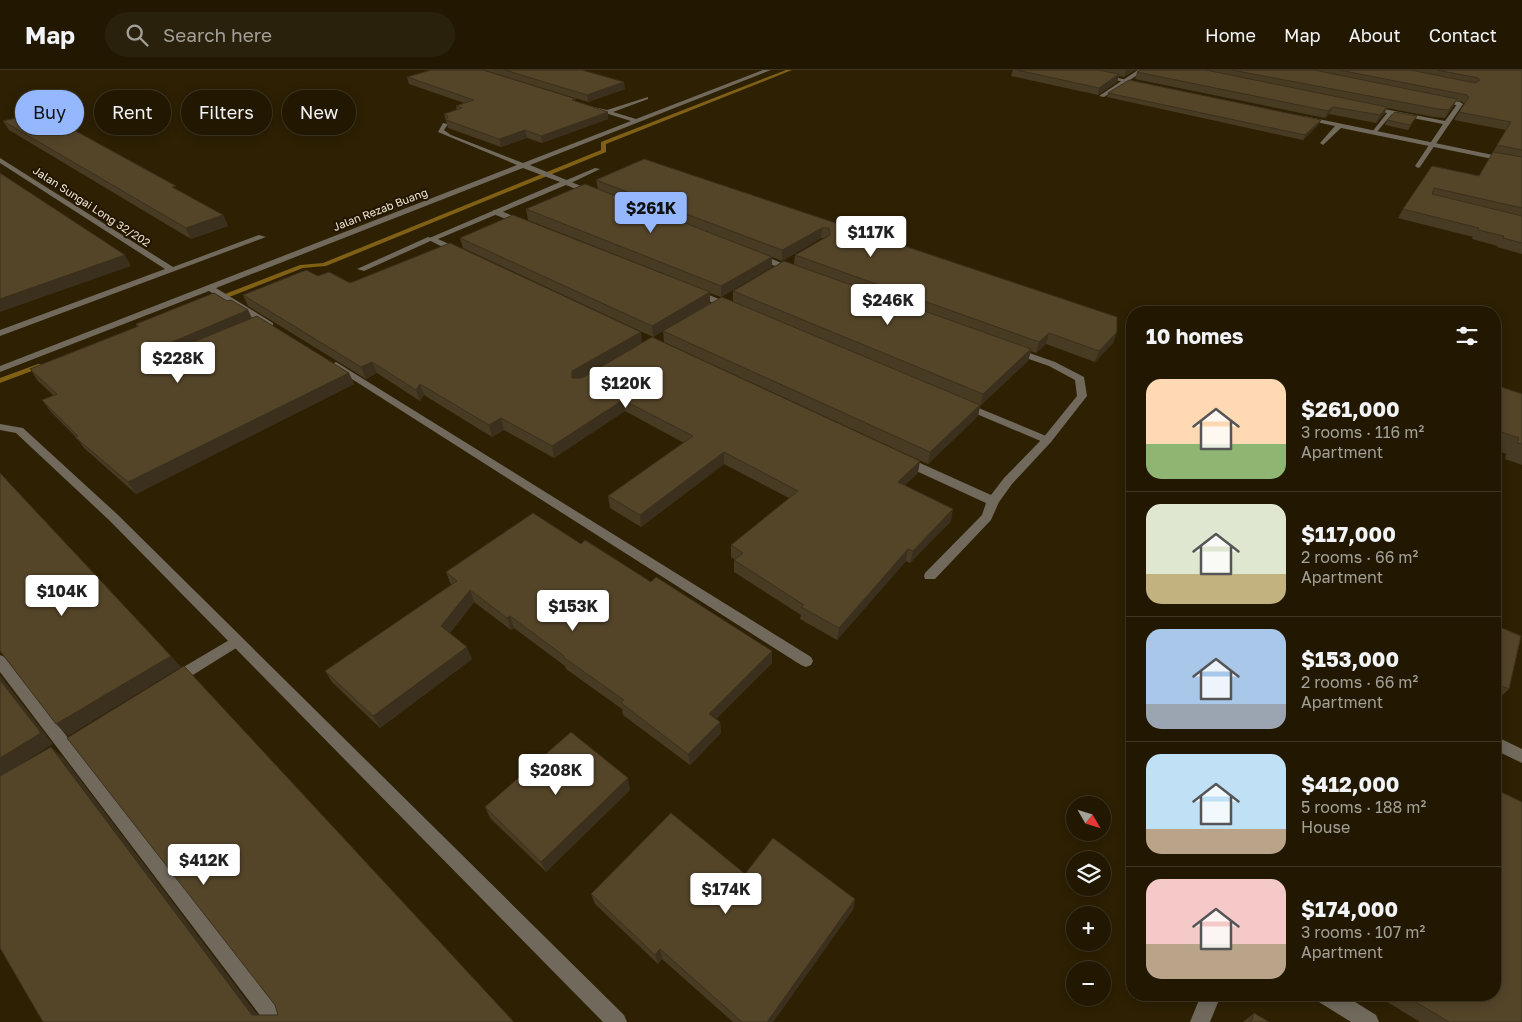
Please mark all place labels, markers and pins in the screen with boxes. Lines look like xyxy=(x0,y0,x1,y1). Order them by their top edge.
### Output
pin: $261K xyxy=(616,191,686,234)
pin: $117K xyxy=(836,216,906,258)
pin: $246K xyxy=(853,284,923,326)
pin: $228K xyxy=(143,342,213,384)
pin: $120K xyxy=(591,366,661,409)
pin: $104K xyxy=(27,574,97,617)
pin: $153K xyxy=(538,590,608,632)
pin: $208K xyxy=(521,754,591,796)
pin: $412K xyxy=(169,844,239,886)
pin: $174K xyxy=(691,872,761,915)

